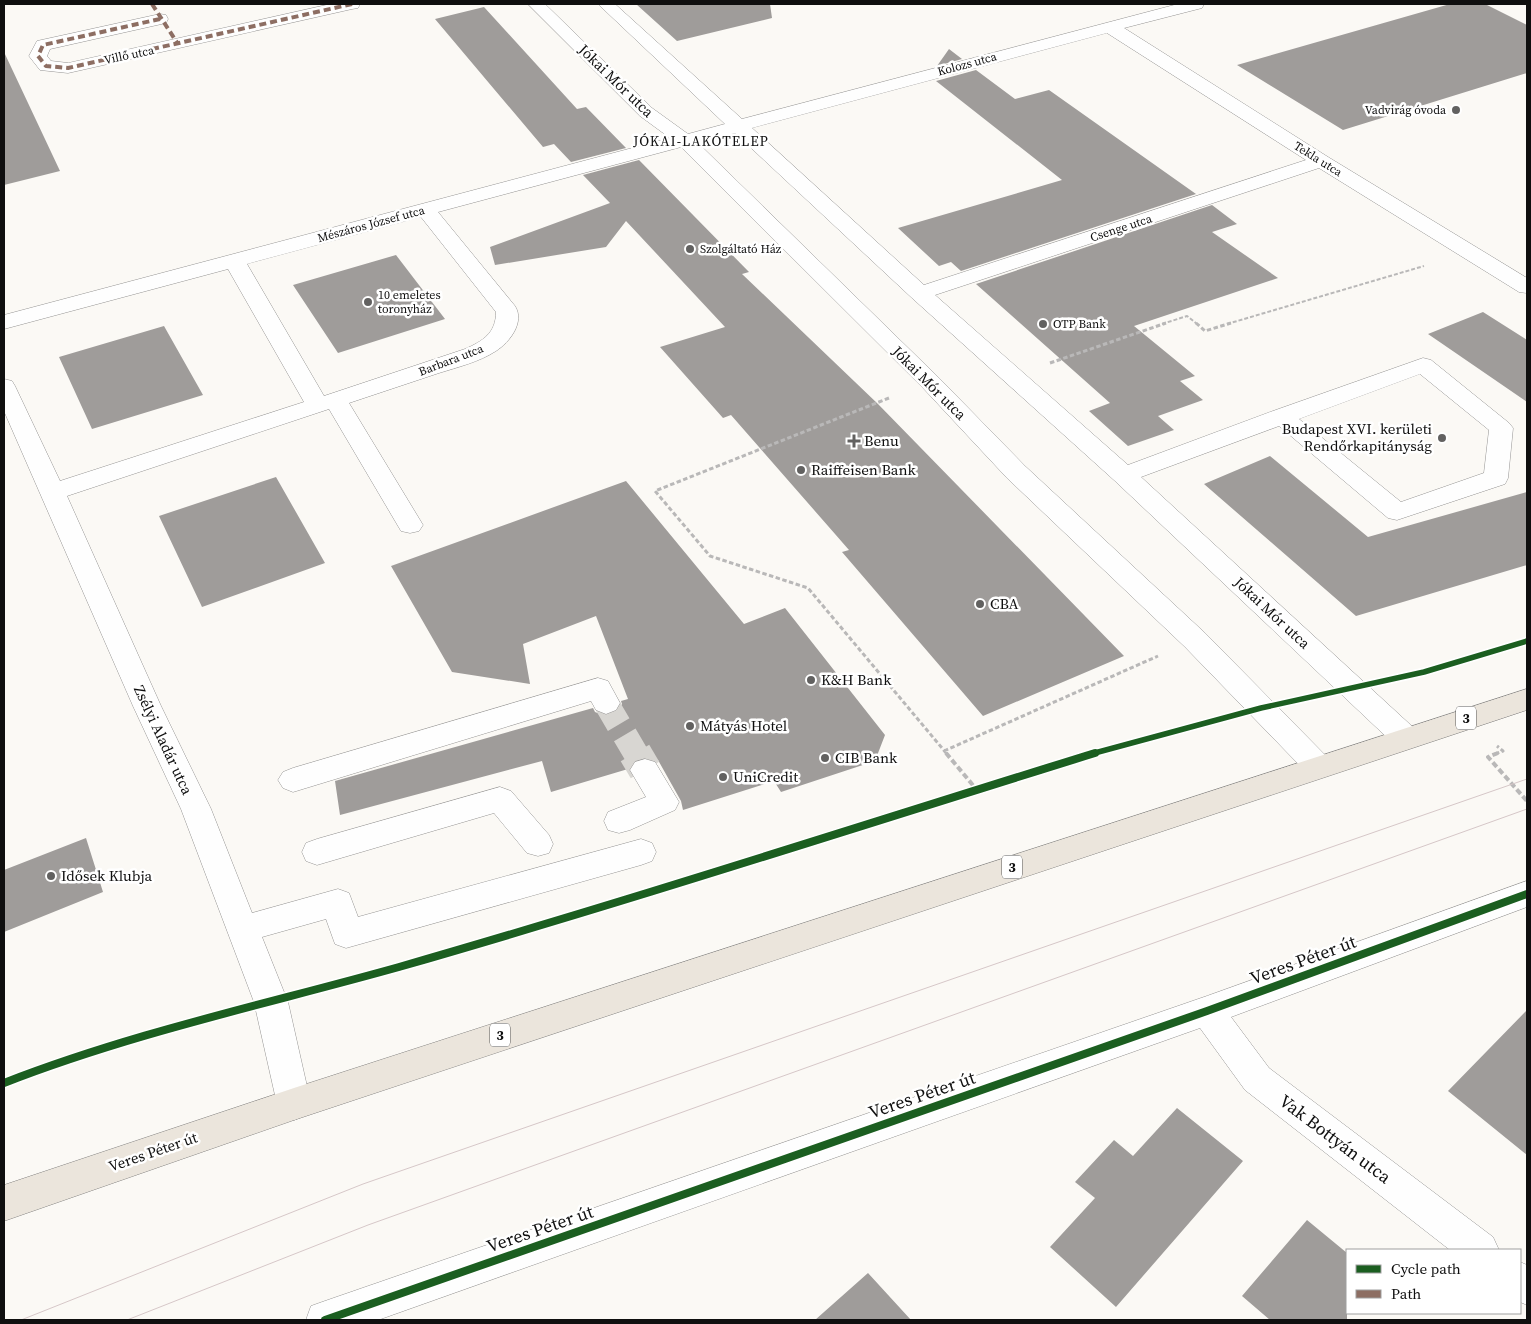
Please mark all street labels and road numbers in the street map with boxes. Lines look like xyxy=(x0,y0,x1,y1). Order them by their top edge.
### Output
street label: Jókai Mór utca xyxy=(573,39,659,122)
street label: Villő utca xyxy=(103,42,156,68)
street label: Kolozs utca xyxy=(936,48,999,80)
street label: Tekla utca xyxy=(1291,138,1346,181)
street label: Mészáros József utca xyxy=(316,202,427,246)
street label: Csenge utca xyxy=(1088,210,1155,246)
street label: Barbara utca xyxy=(416,340,487,380)
street label: Jókai Mór utca xyxy=(887,340,971,425)
street label: Jókai Mór utca xyxy=(1229,571,1315,654)
street label: Zsélyi Aladár utca xyxy=(129,682,198,798)
road number: 3 xyxy=(1456,706,1476,730)
road number: 3 xyxy=(1002,856,1022,879)
street label: Veres Péter út xyxy=(1246,929,1360,990)
road number: 3 xyxy=(490,1024,510,1046)
street label: Veres Péter út xyxy=(865,1065,979,1124)
street label: Vak Bottyán utca xyxy=(1274,1088,1397,1189)
street label: Veres Péter út xyxy=(106,1126,200,1177)
street label: Veres Péter út xyxy=(483,1199,597,1258)

